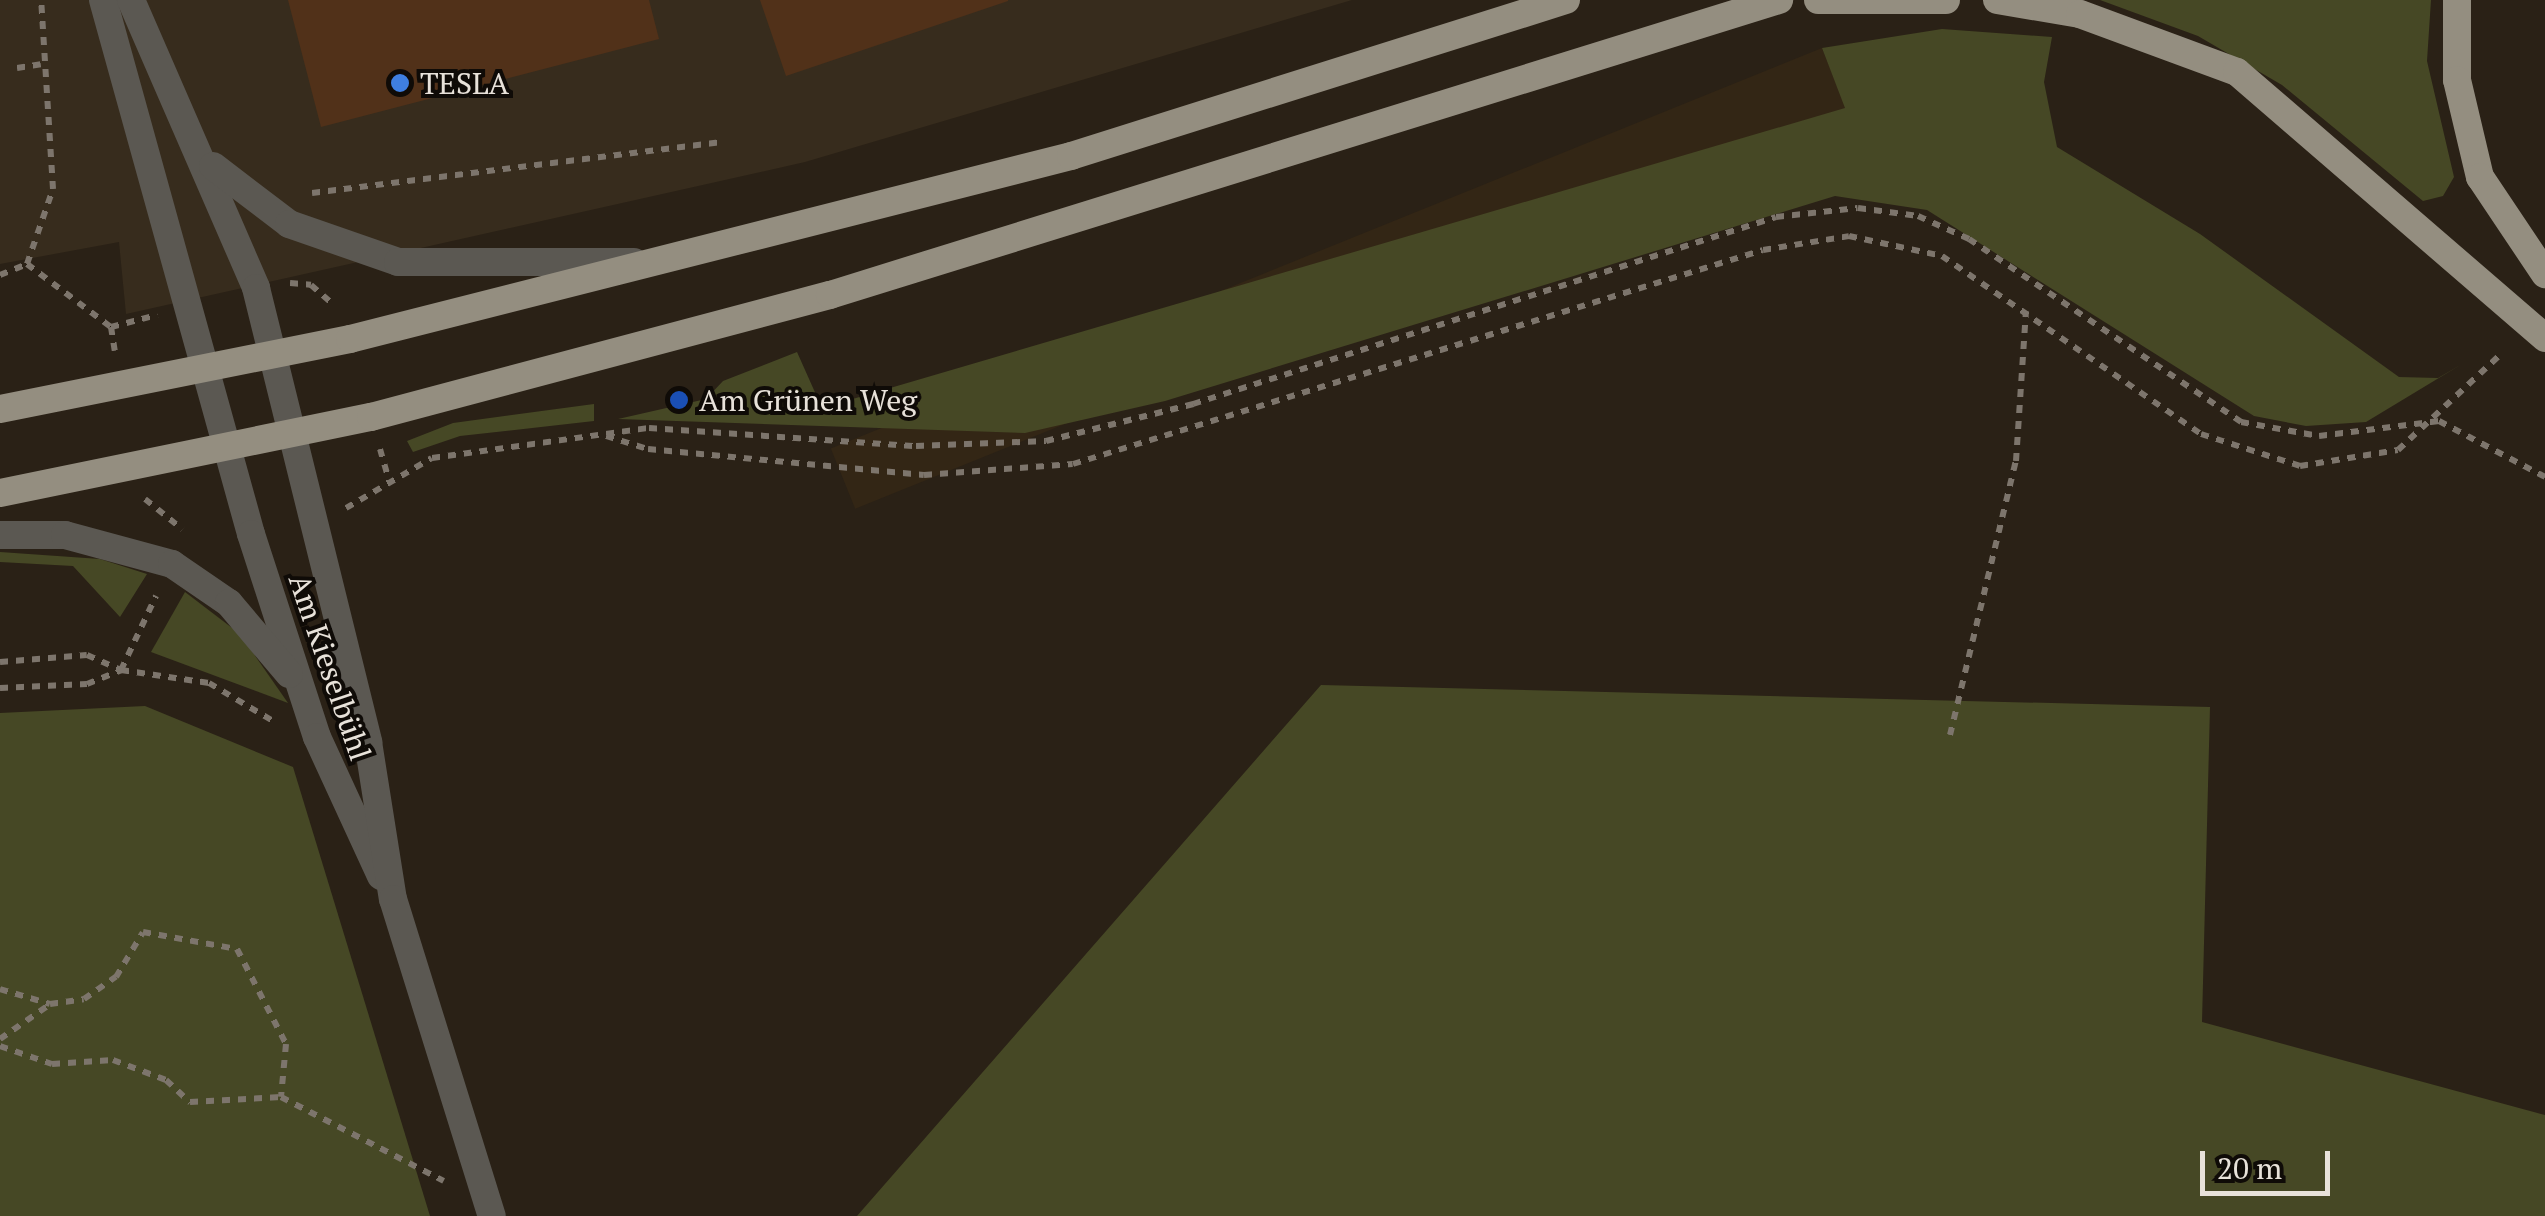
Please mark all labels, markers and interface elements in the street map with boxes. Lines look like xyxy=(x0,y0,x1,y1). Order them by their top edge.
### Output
place label: TESLA xyxy=(420,65,509,101)
marker: TESLA xyxy=(389,72,411,94)
place label: Am Grünen Weg xyxy=(699,382,917,418)
marker: Am Grünen Weg xyxy=(668,389,690,411)
street label: Am Kieselbühl xyxy=(281,569,379,765)
scale bar xyxy=(2205,1131,2335,1193)
text: 20 m xyxy=(2217,1148,2282,1188)

